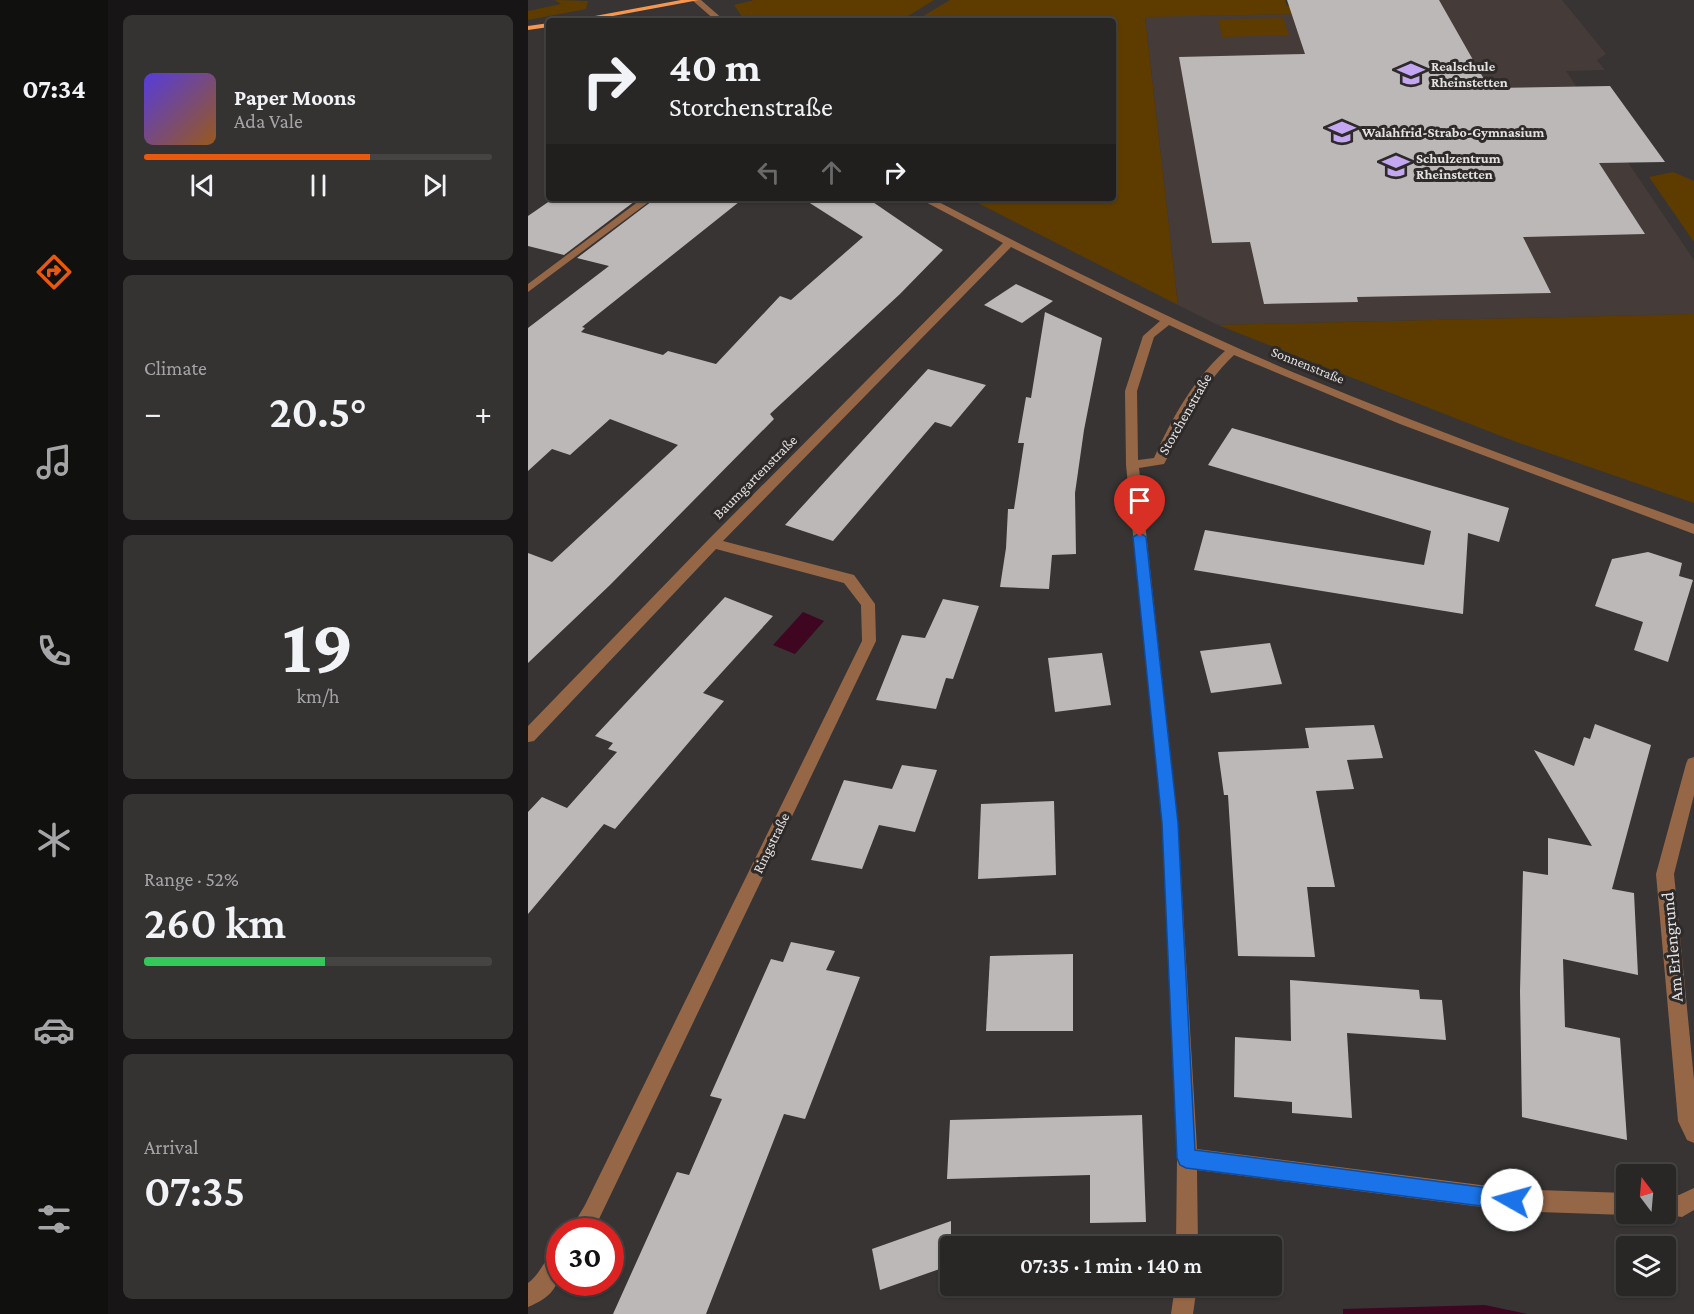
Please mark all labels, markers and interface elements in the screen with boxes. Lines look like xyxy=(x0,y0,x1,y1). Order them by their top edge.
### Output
icon: right xyxy=(570,42,648,120)
text: 40 m xyxy=(669,43,761,90)
place label: Realschule Rheinstetten xyxy=(1431,58,1508,90)
school or university icon: Realschule Rheinstetten xyxy=(1396,59,1426,89)
text: 07:34 xyxy=(22,74,86,104)
text: Paper Moons xyxy=(234,85,356,110)
text: Storchenstraße xyxy=(669,92,833,122)
text: Ada Vale xyxy=(234,110,303,132)
school or university icon: Walahfrid-Strabo-Gymnasium xyxy=(1327,117,1357,147)
place label: Walahfrid-Strabo-Gymnasium xyxy=(1361,124,1544,140)
place label: Schulzentrum Rheinstetten xyxy=(1416,150,1501,182)
school or university icon: Schulzentrum Rheinstetten xyxy=(1381,151,1411,181)
icon: left xyxy=(752,156,785,189)
icon: ahead xyxy=(815,156,848,189)
icon: right xyxy=(878,156,911,189)
icon: previous xyxy=(186,169,219,202)
icon: pause xyxy=(302,169,335,202)
icon: next xyxy=(418,169,451,202)
icon: directions xyxy=(33,251,75,293)
street label: Sonnenstraße xyxy=(1269,343,1347,387)
text: Climate xyxy=(144,357,207,379)
street label: Storchenstraße xyxy=(1155,370,1215,457)
text: 20.5° xyxy=(269,387,367,437)
text: − xyxy=(144,394,161,431)
text: + xyxy=(475,394,492,431)
street label: Baumgartenstraße xyxy=(710,431,801,523)
icon: music xyxy=(33,441,75,483)
pin xyxy=(1114,475,1165,537)
icon: arrive xyxy=(1123,484,1156,517)
text: 19 xyxy=(282,602,354,689)
icon: phone xyxy=(33,630,75,672)
text: km/h xyxy=(296,685,340,707)
street label: Ringstraße xyxy=(750,810,794,876)
icon: climate xyxy=(33,819,75,861)
text: Range · 52% xyxy=(144,868,239,890)
street label: Am Erlengrund xyxy=(1657,891,1687,1003)
text: 260 km xyxy=(144,898,286,948)
icon: car xyxy=(33,1009,75,1051)
text: Arrival xyxy=(144,1136,198,1158)
north arrow xyxy=(1616,1164,1676,1224)
map controls xyxy=(1616,1164,1676,1296)
text: 07:35 xyxy=(144,1166,245,1216)
position arrow xyxy=(1480,1168,1544,1232)
icon: filters xyxy=(33,1198,75,1240)
speed limit sign: 30 xyxy=(546,1218,624,1296)
button: layers xyxy=(1616,1236,1676,1296)
text: 07:35 · 1 min · 140 m xyxy=(1020,1253,1202,1278)

